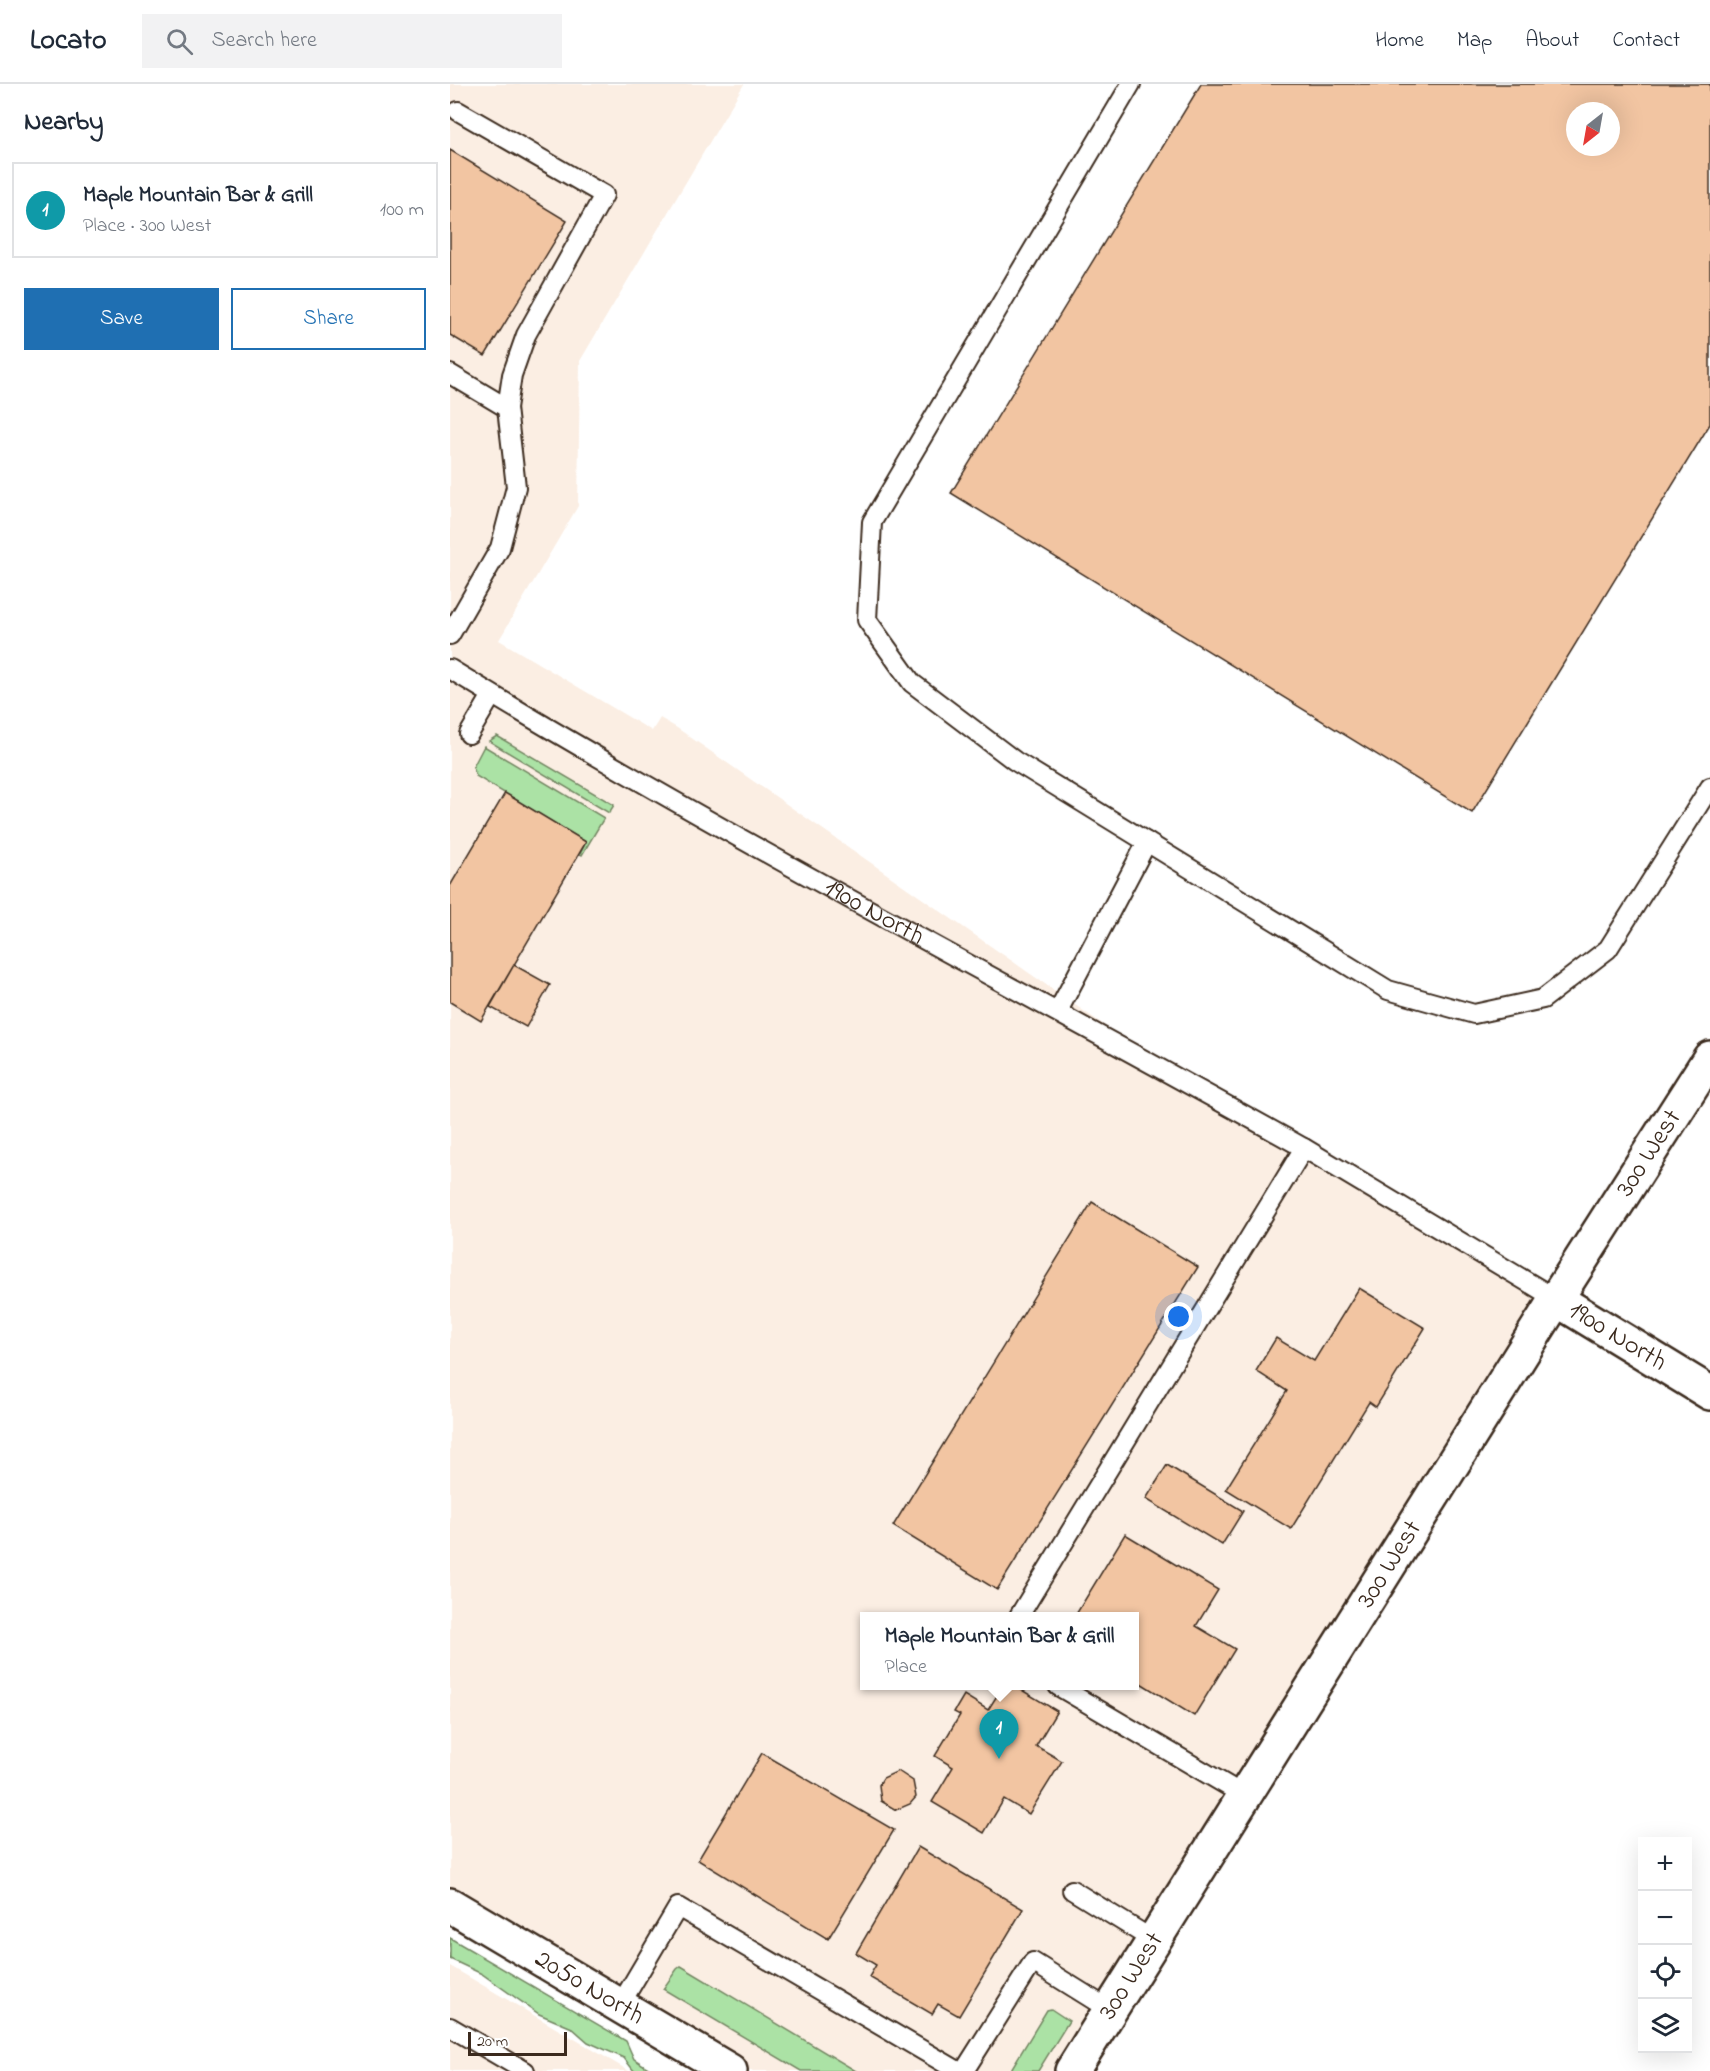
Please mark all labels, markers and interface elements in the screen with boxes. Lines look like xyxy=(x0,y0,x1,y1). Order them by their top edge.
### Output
search box xyxy=(142,14,562,68)
text: Locato xyxy=(30,21,106,62)
icon: search xyxy=(163,25,196,58)
text: Search here xyxy=(211,25,317,57)
text: Home xyxy=(1375,26,1424,56)
text: Map xyxy=(1457,26,1492,56)
text: About xyxy=(1525,26,1579,56)
text: Contact xyxy=(1612,26,1680,56)
north arrow xyxy=(1566,102,1620,156)
text: Nearby xyxy=(24,104,103,142)
text: Maple Mountain Bar & Grill xyxy=(83,180,313,212)
text: 1 xyxy=(42,196,49,225)
text: 100 m xyxy=(380,196,424,225)
text: Place · 300 West xyxy=(83,212,212,241)
button: Save xyxy=(24,288,219,350)
button: Share xyxy=(231,288,426,350)
street label: 1900 North xyxy=(817,869,931,956)
street label: 300 West xyxy=(1606,1102,1692,1205)
street label: 1900 North xyxy=(1561,1291,1674,1382)
your location xyxy=(1164,1302,1193,1331)
street label: 300 West xyxy=(1347,1513,1432,1616)
popup xyxy=(860,1612,1139,1690)
text: Maple Mountain Bar & Grill xyxy=(885,1621,1114,1653)
text: Place xyxy=(885,1653,927,1682)
pin: 1 xyxy=(980,1710,1018,1759)
map controls xyxy=(1638,1837,1692,2053)
button: + xyxy=(1638,1837,1692,1891)
button: − xyxy=(1638,1891,1692,1945)
street label: 300 West xyxy=(1089,1925,1174,2028)
street label: 2050 North xyxy=(527,1940,652,2035)
button: locate xyxy=(1638,1945,1692,1999)
button: layers xyxy=(1638,1999,1692,2053)
scale bar xyxy=(468,2029,567,2056)
text: 20 m xyxy=(477,2030,508,2054)

